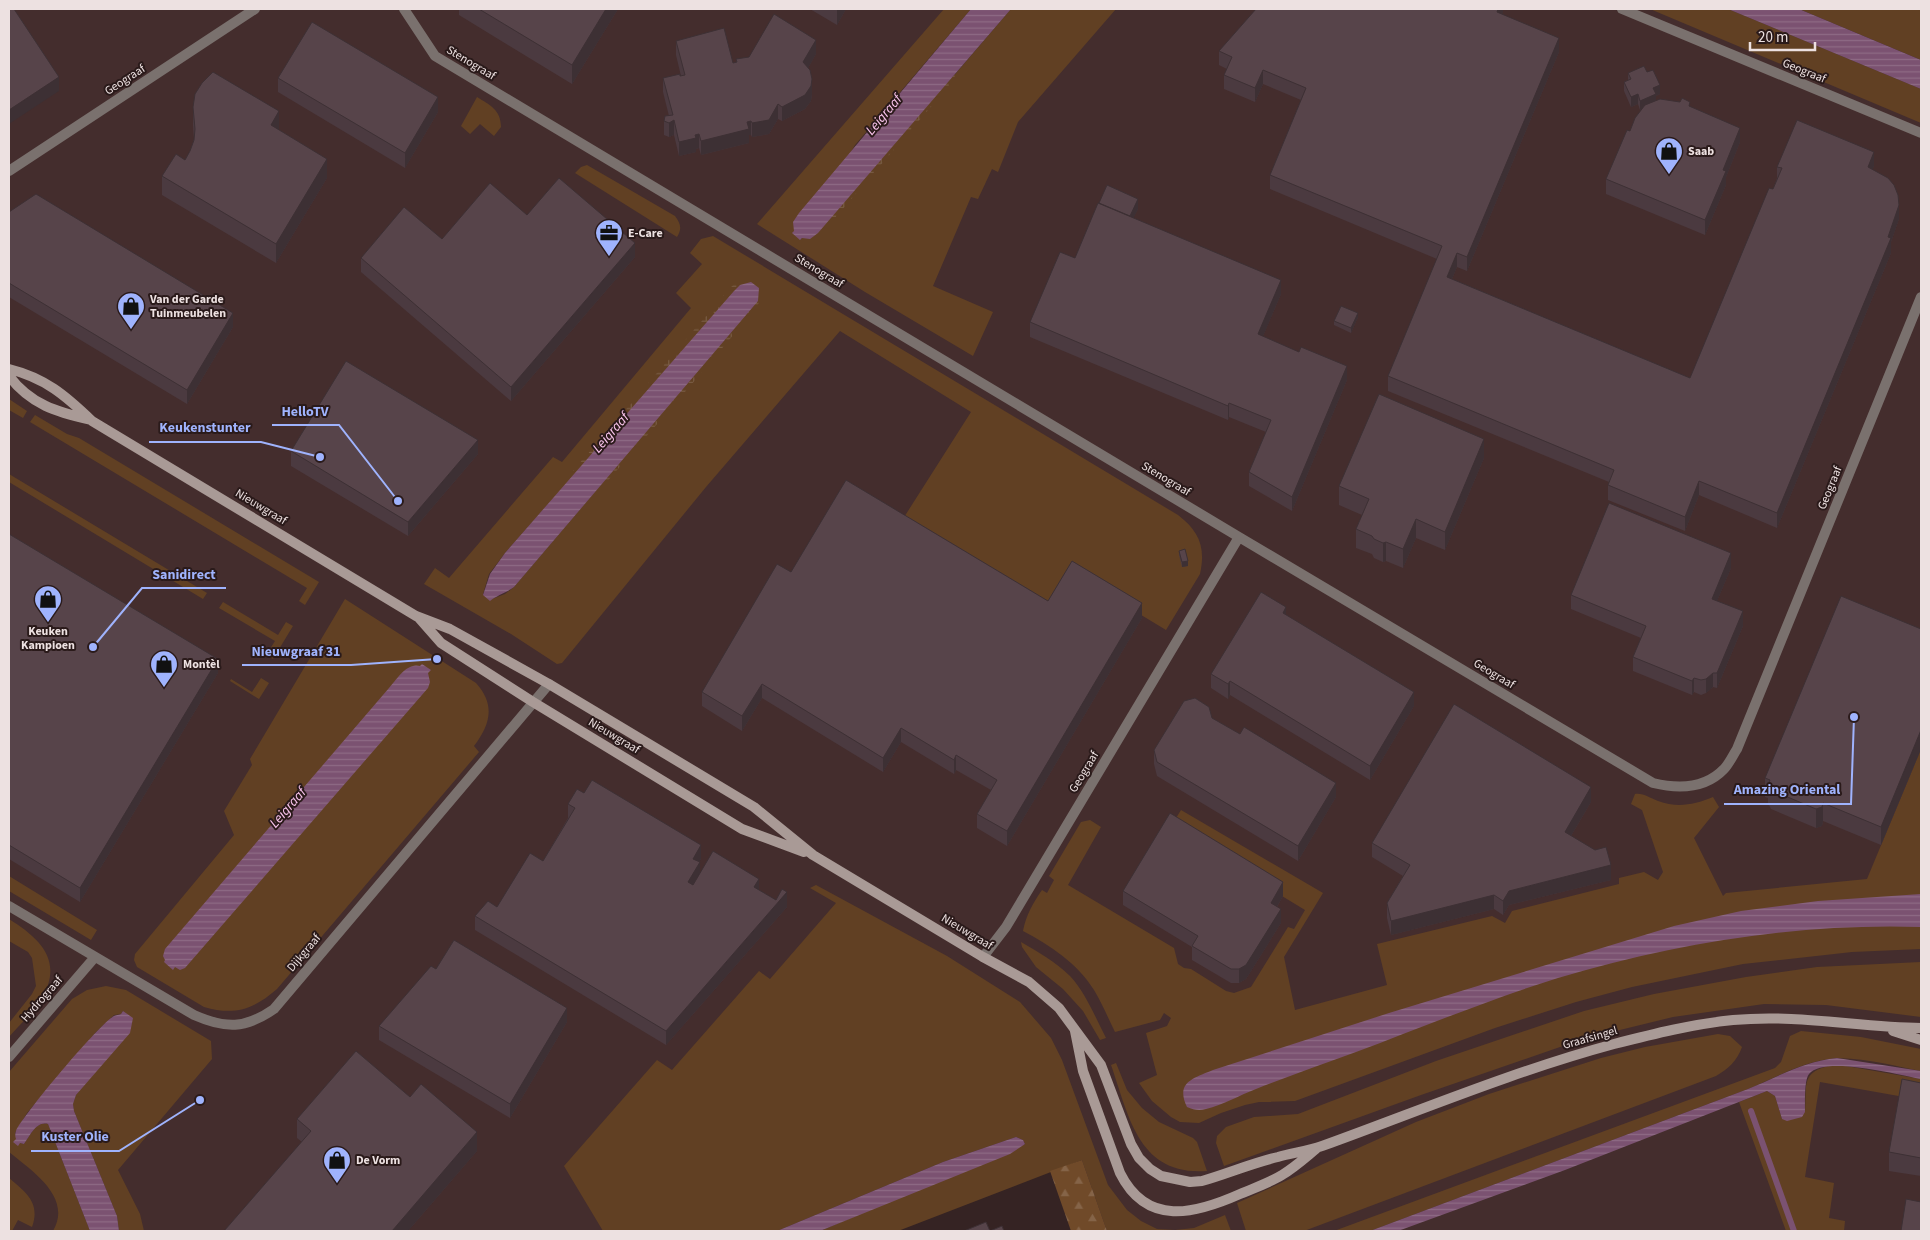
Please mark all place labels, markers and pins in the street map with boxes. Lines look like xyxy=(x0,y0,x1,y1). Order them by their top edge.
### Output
shop icon: Saab xyxy=(1654,136,1684,175)
place label: Saab xyxy=(1688,143,1714,160)
office icon: E-Care xyxy=(594,218,624,257)
place label: E-Care xyxy=(628,225,663,242)
shop icon: Van der Garde Tuinmeubelen xyxy=(116,291,146,330)
place label: Van der Garde Tuinmeubelen xyxy=(149,291,226,322)
callout: HelloTV xyxy=(272,396,339,425)
callout: Keukenstunter xyxy=(149,413,261,442)
callout: Sanidirect xyxy=(142,559,226,588)
shop icon: Keuken Kampioen xyxy=(33,584,63,623)
place label: Keuken Kampioen xyxy=(21,623,75,654)
callout: Nieuwgraaf 31 xyxy=(242,636,351,665)
shop icon: Montèl xyxy=(149,649,179,688)
place label: Montèl xyxy=(183,656,220,673)
callout: Amazing Oriental xyxy=(1724,775,1851,804)
callout: Kuster Olie xyxy=(31,1122,119,1151)
shop icon: De Vorm xyxy=(322,1145,352,1184)
place label: De Vorm xyxy=(356,1152,400,1169)

